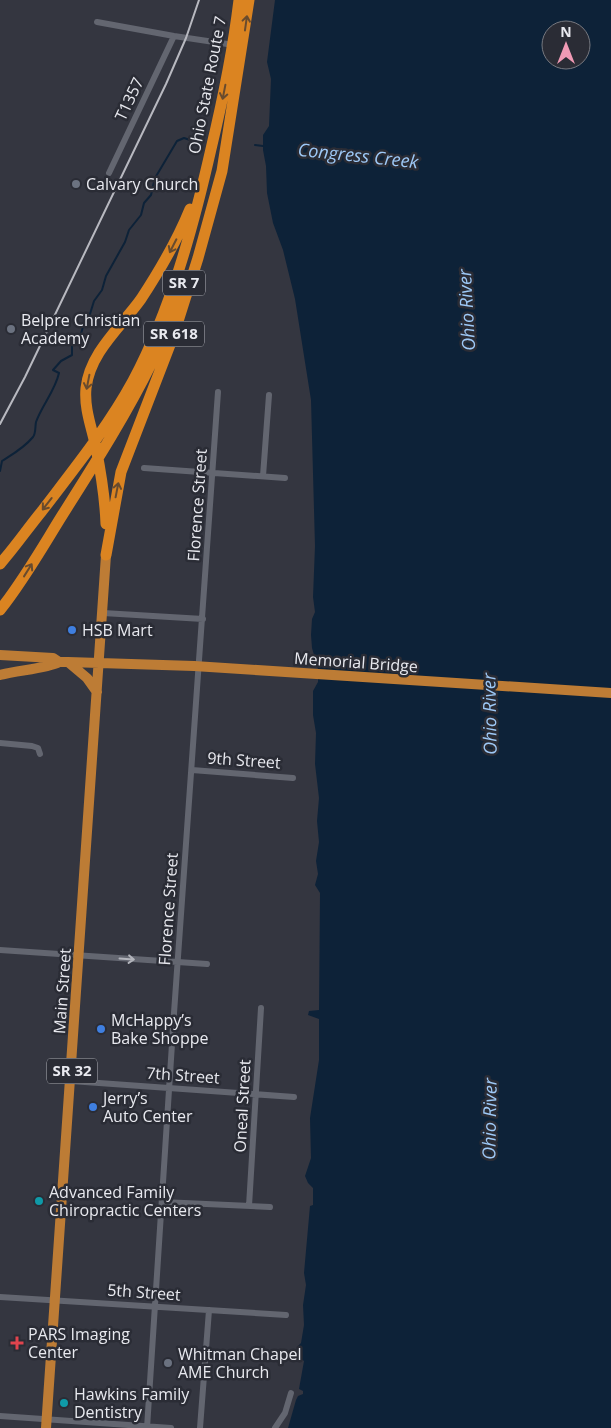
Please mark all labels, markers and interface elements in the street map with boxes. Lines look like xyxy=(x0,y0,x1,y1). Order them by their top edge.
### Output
street label: Ohio State Route 7 xyxy=(183,14,231,156)
one-way arrow xyxy=(241,15,251,31)
north arrow xyxy=(541,20,591,70)
text: N xyxy=(560,22,572,41)
street label: T1357 xyxy=(109,74,149,124)
one-way arrow xyxy=(219,84,228,100)
water label: Congress Creek xyxy=(297,137,421,173)
place label: Calvary Church xyxy=(86,173,198,195)
marker: Calvary Church xyxy=(70,178,82,190)
one-way arrow xyxy=(168,238,178,253)
water label: Ohio River xyxy=(452,268,480,352)
road number: SR 7 xyxy=(163,270,205,296)
place label: Belpre Christian Academy xyxy=(21,309,140,349)
road number: SR 618 xyxy=(144,322,204,346)
marker: Belpre Christian Academy xyxy=(5,323,17,335)
one-way arrow xyxy=(82,374,92,390)
street label: Florence Street xyxy=(182,448,212,562)
one-way arrow xyxy=(113,483,122,499)
one-way arrow xyxy=(41,497,52,510)
one-way arrow xyxy=(23,564,33,578)
place label: HSB Mart xyxy=(82,619,153,641)
marker: HSB Mart xyxy=(66,624,78,636)
street label: Memorial Bridge xyxy=(293,647,419,677)
water label: Ohio River xyxy=(476,672,502,755)
street label: 9th Street xyxy=(207,746,282,774)
street label: Florence Street xyxy=(153,852,183,966)
street label: Main Street xyxy=(48,947,76,1035)
one-way arrow xyxy=(119,954,135,963)
place label: McHappy’s Bake Shoppe xyxy=(111,1009,209,1049)
marker: McHappy’s Bake Shoppe xyxy=(95,1023,107,1035)
road number: SR 32 xyxy=(47,1058,97,1084)
street label: Oneal Street xyxy=(229,1059,255,1153)
street label: 7th Street xyxy=(146,1061,221,1089)
water label: Ohio River xyxy=(476,1077,502,1160)
place label: Jerry’s Auto Center xyxy=(101,1087,193,1127)
marker: Jerry’s Auto Center xyxy=(87,1101,99,1113)
place label: Advanced Family Chiropractic Centers xyxy=(49,1181,201,1221)
marker: Advanced Family Chiropractic Centers xyxy=(33,1195,45,1207)
street label: 5th Street xyxy=(107,1278,182,1306)
place label: PARS Imaging Center xyxy=(28,1323,130,1363)
marker: PARS Imaging Center xyxy=(10,1336,24,1350)
place label: Whitman Chapel AME Church xyxy=(178,1343,302,1383)
marker: Whitman Chapel AME Church xyxy=(162,1357,174,1369)
place label: Hawkins Family Dentistry xyxy=(74,1383,190,1423)
marker: Hawkins Family Dentistry xyxy=(58,1397,70,1409)

